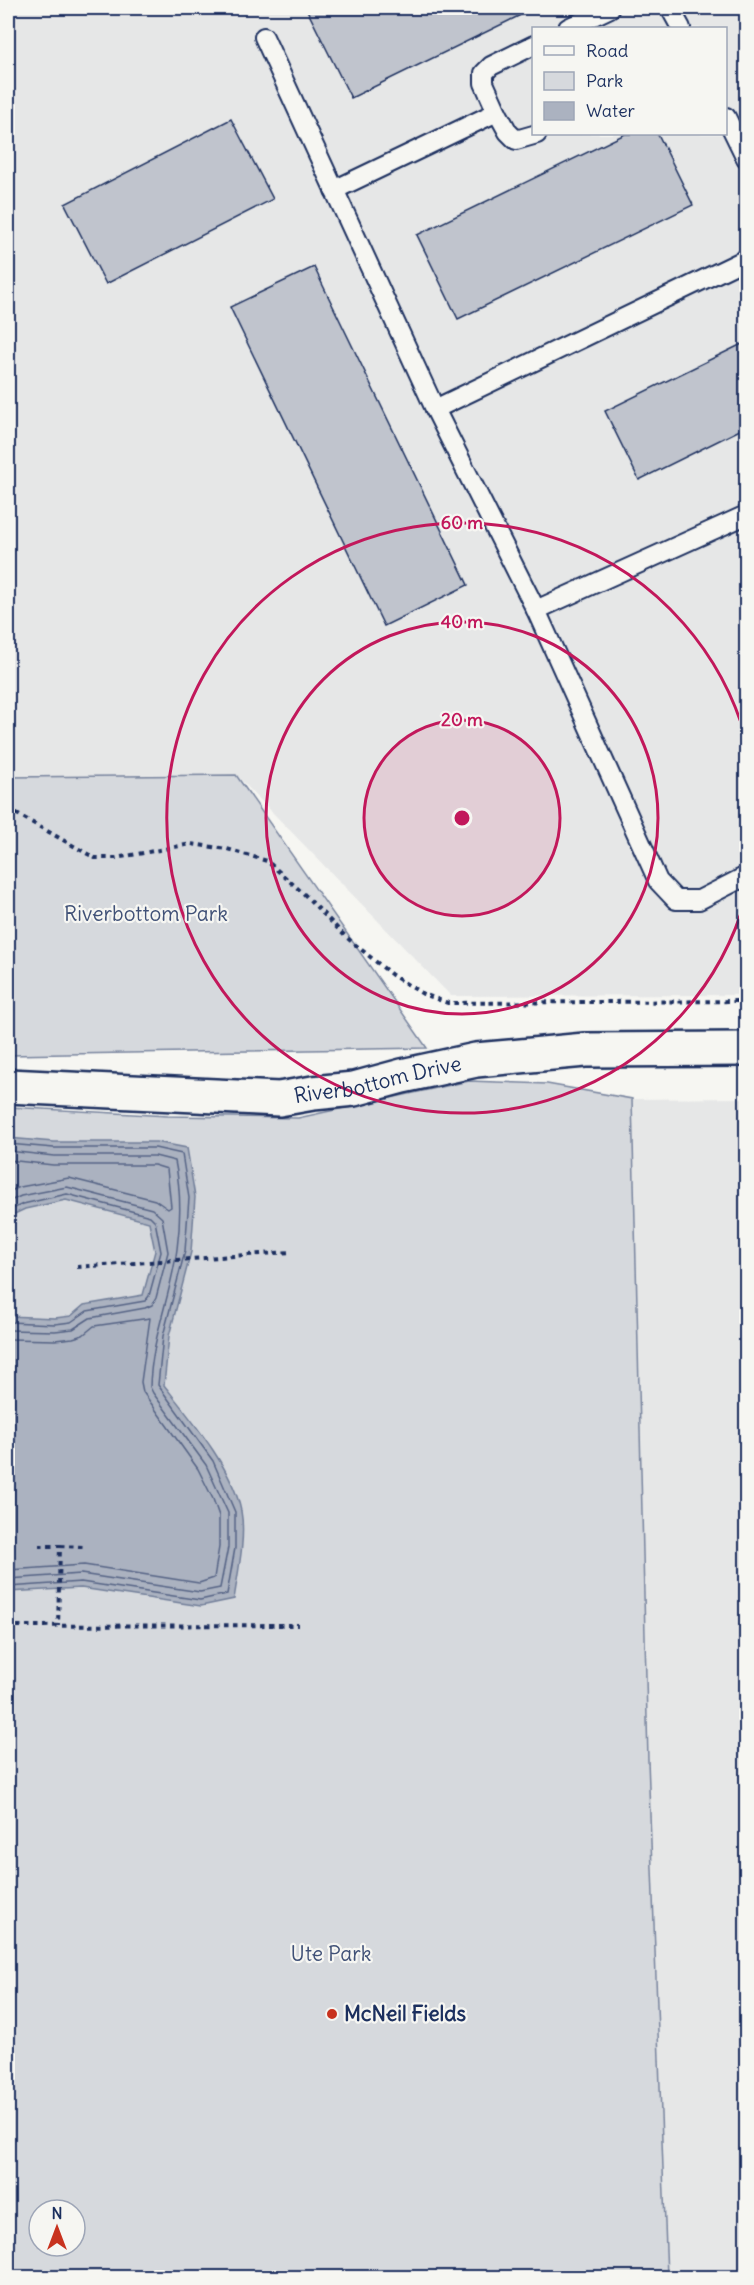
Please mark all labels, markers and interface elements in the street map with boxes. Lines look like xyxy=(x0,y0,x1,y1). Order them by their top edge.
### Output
legend xyxy=(532,27,727,135)
text: Road xyxy=(586,39,629,62)
text: Park xyxy=(586,69,623,92)
text: Water xyxy=(586,99,636,122)
text: 60 m xyxy=(441,511,483,534)
text: 40 m xyxy=(441,610,483,633)
text: 20 m xyxy=(441,708,483,731)
centre of rings xyxy=(452,808,472,828)
park label: Riverbottom Park xyxy=(64,900,228,927)
street label: Riverbottom Drive xyxy=(292,1050,464,1109)
park label: Ute Park xyxy=(291,1940,371,1967)
place label: McNeil Fields xyxy=(344,2000,467,2027)
marker: McNeil Fields xyxy=(325,2007,339,2021)
north arrow xyxy=(27,2198,87,2258)
text: N xyxy=(51,2203,63,2223)

